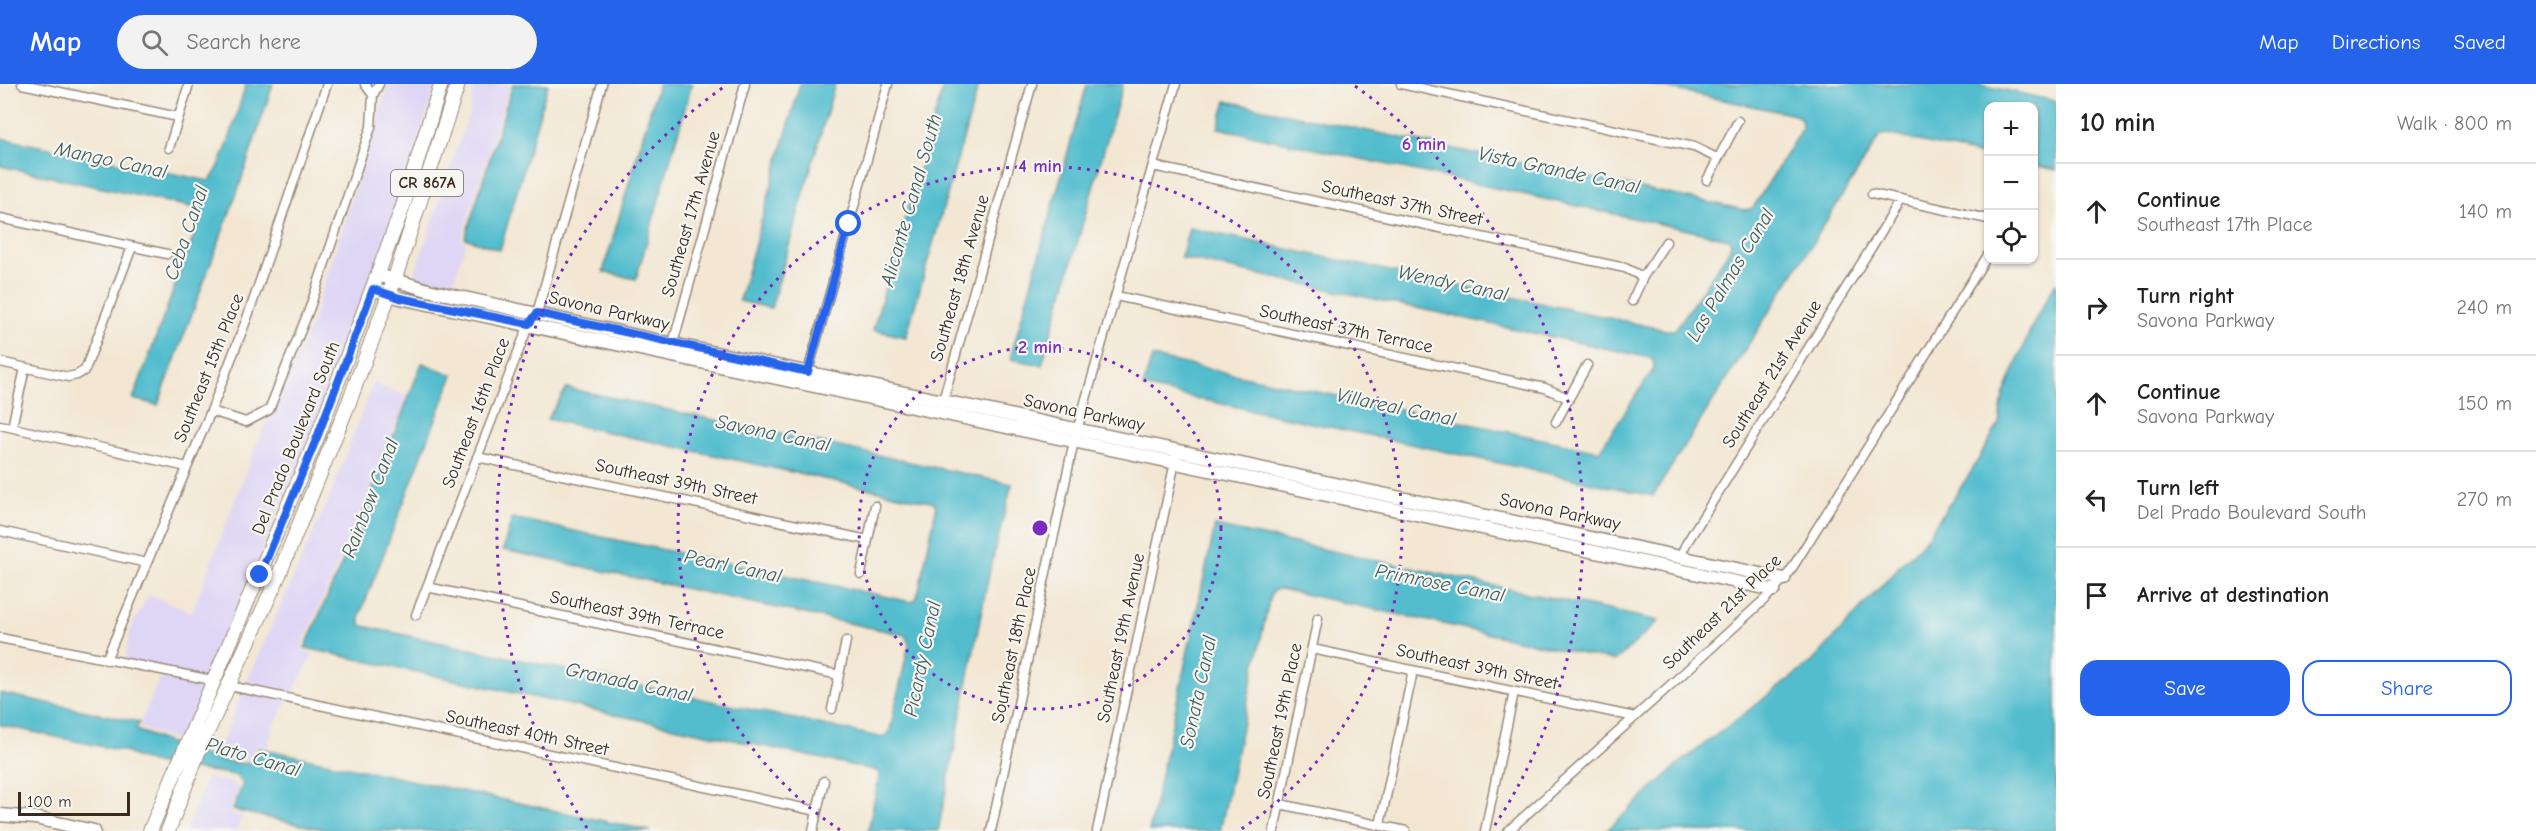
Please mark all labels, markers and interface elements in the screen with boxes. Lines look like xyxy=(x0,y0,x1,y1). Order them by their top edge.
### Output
search box xyxy=(117,15,537,69)
text: Map xyxy=(30,26,81,58)
icon: search xyxy=(138,26,171,59)
text: Search here xyxy=(186,29,301,55)
text: Map xyxy=(2259,30,2299,54)
text: Directions xyxy=(2332,30,2421,54)
text: Saved xyxy=(2454,30,2506,54)
map controls xyxy=(1984,102,2038,264)
button: + xyxy=(1984,102,2038,156)
text: 10 min xyxy=(2080,108,2155,138)
water label: Alicante Canal South xyxy=(875,111,947,290)
text: Walk · 800 m xyxy=(2397,112,2512,135)
street label: Southeast 17th Avenue xyxy=(657,129,725,299)
text: 6 min xyxy=(1402,134,1446,155)
water label: Mango Canal xyxy=(52,137,170,183)
water label: Vista Grande Canal xyxy=(1476,142,1643,199)
text: 4 min xyxy=(1018,156,1062,177)
button: − xyxy=(1984,156,2038,210)
road number: CR 867A xyxy=(391,170,463,196)
street label: Southeast 37th Street xyxy=(1320,176,1485,230)
water label: Ceba Canal xyxy=(159,182,213,283)
text: Continue xyxy=(2137,187,2220,213)
street label: Southeast 18th Avenue xyxy=(926,192,994,364)
icon: ahead xyxy=(2080,195,2113,228)
text: 140 m xyxy=(2459,200,2512,223)
water label: Las Palmas Canal xyxy=(1681,204,1779,346)
route start xyxy=(835,210,861,236)
button: locate xyxy=(1984,210,2038,264)
text: Southeast 17th Place xyxy=(2137,213,2312,236)
water label: Wendy Canal xyxy=(1396,260,1511,306)
text: Turn right xyxy=(2137,283,2234,309)
street label: Savona Parkway xyxy=(547,287,672,335)
street label: Southeast 15th Place xyxy=(169,290,249,446)
icon: right xyxy=(2080,291,2113,324)
street label: Southeast 21st Avenue xyxy=(1718,296,1826,452)
text: 240 m xyxy=(2457,296,2512,319)
street label: Southeast 37th Terrace xyxy=(1257,300,1435,358)
text: Savona Parkway xyxy=(2137,309,2274,332)
street label: Southeast 16th Place xyxy=(438,335,514,491)
text: 2 min xyxy=(1018,337,1062,358)
street label: Del Prado Boulevard South xyxy=(248,338,344,538)
text: Continue xyxy=(2137,379,2220,405)
water label: Villareal Canal xyxy=(1334,383,1458,431)
icon: ahead xyxy=(2080,387,2113,420)
street label: Savona Parkway xyxy=(1021,390,1147,436)
text: 150 m xyxy=(2458,392,2512,415)
text: Savona Parkway xyxy=(2137,405,2274,428)
water label: Savona Canal xyxy=(714,410,833,456)
water label: Rainbow Canal xyxy=(337,435,404,561)
street label: Southeast 39th Street xyxy=(593,455,760,510)
text: Turn left xyxy=(2137,475,2219,501)
icon: left xyxy=(2080,483,2113,516)
text: 270 m xyxy=(2457,488,2512,511)
street label: Savona Parkway xyxy=(1497,489,1623,535)
text: Del Prado Boulevard South xyxy=(2137,501,2366,524)
centre of rings xyxy=(1030,518,1050,538)
water label: Pearl Canal xyxy=(682,544,784,588)
street label: Southeast 21st Place xyxy=(1658,550,1786,674)
street label: Southeast 19th Avenue xyxy=(1093,551,1149,725)
water label: Primrose Canal xyxy=(1373,559,1507,607)
route end xyxy=(246,561,272,587)
street label: Southeast 18th Place xyxy=(987,565,1041,725)
icon: arrive xyxy=(2080,579,2113,612)
text: Arrive at destination xyxy=(2137,582,2329,608)
street label: Southeast 39th Terrace xyxy=(548,586,726,644)
water label: Picardy Canal xyxy=(899,599,946,719)
water label: Sonata Canal xyxy=(1175,633,1221,750)
street label: Southeast 39th Street xyxy=(1394,640,1561,695)
street label: Southeast 19th Place xyxy=(1253,641,1307,801)
water label: Granada Canal xyxy=(563,657,695,707)
button: Save xyxy=(2080,660,2290,716)
button: Share xyxy=(2302,660,2512,716)
street label: Southeast 40th Street xyxy=(444,705,611,761)
water label: Plato Canal xyxy=(203,733,304,782)
scale bar xyxy=(18,789,130,816)
text: 100 m xyxy=(27,793,71,811)

